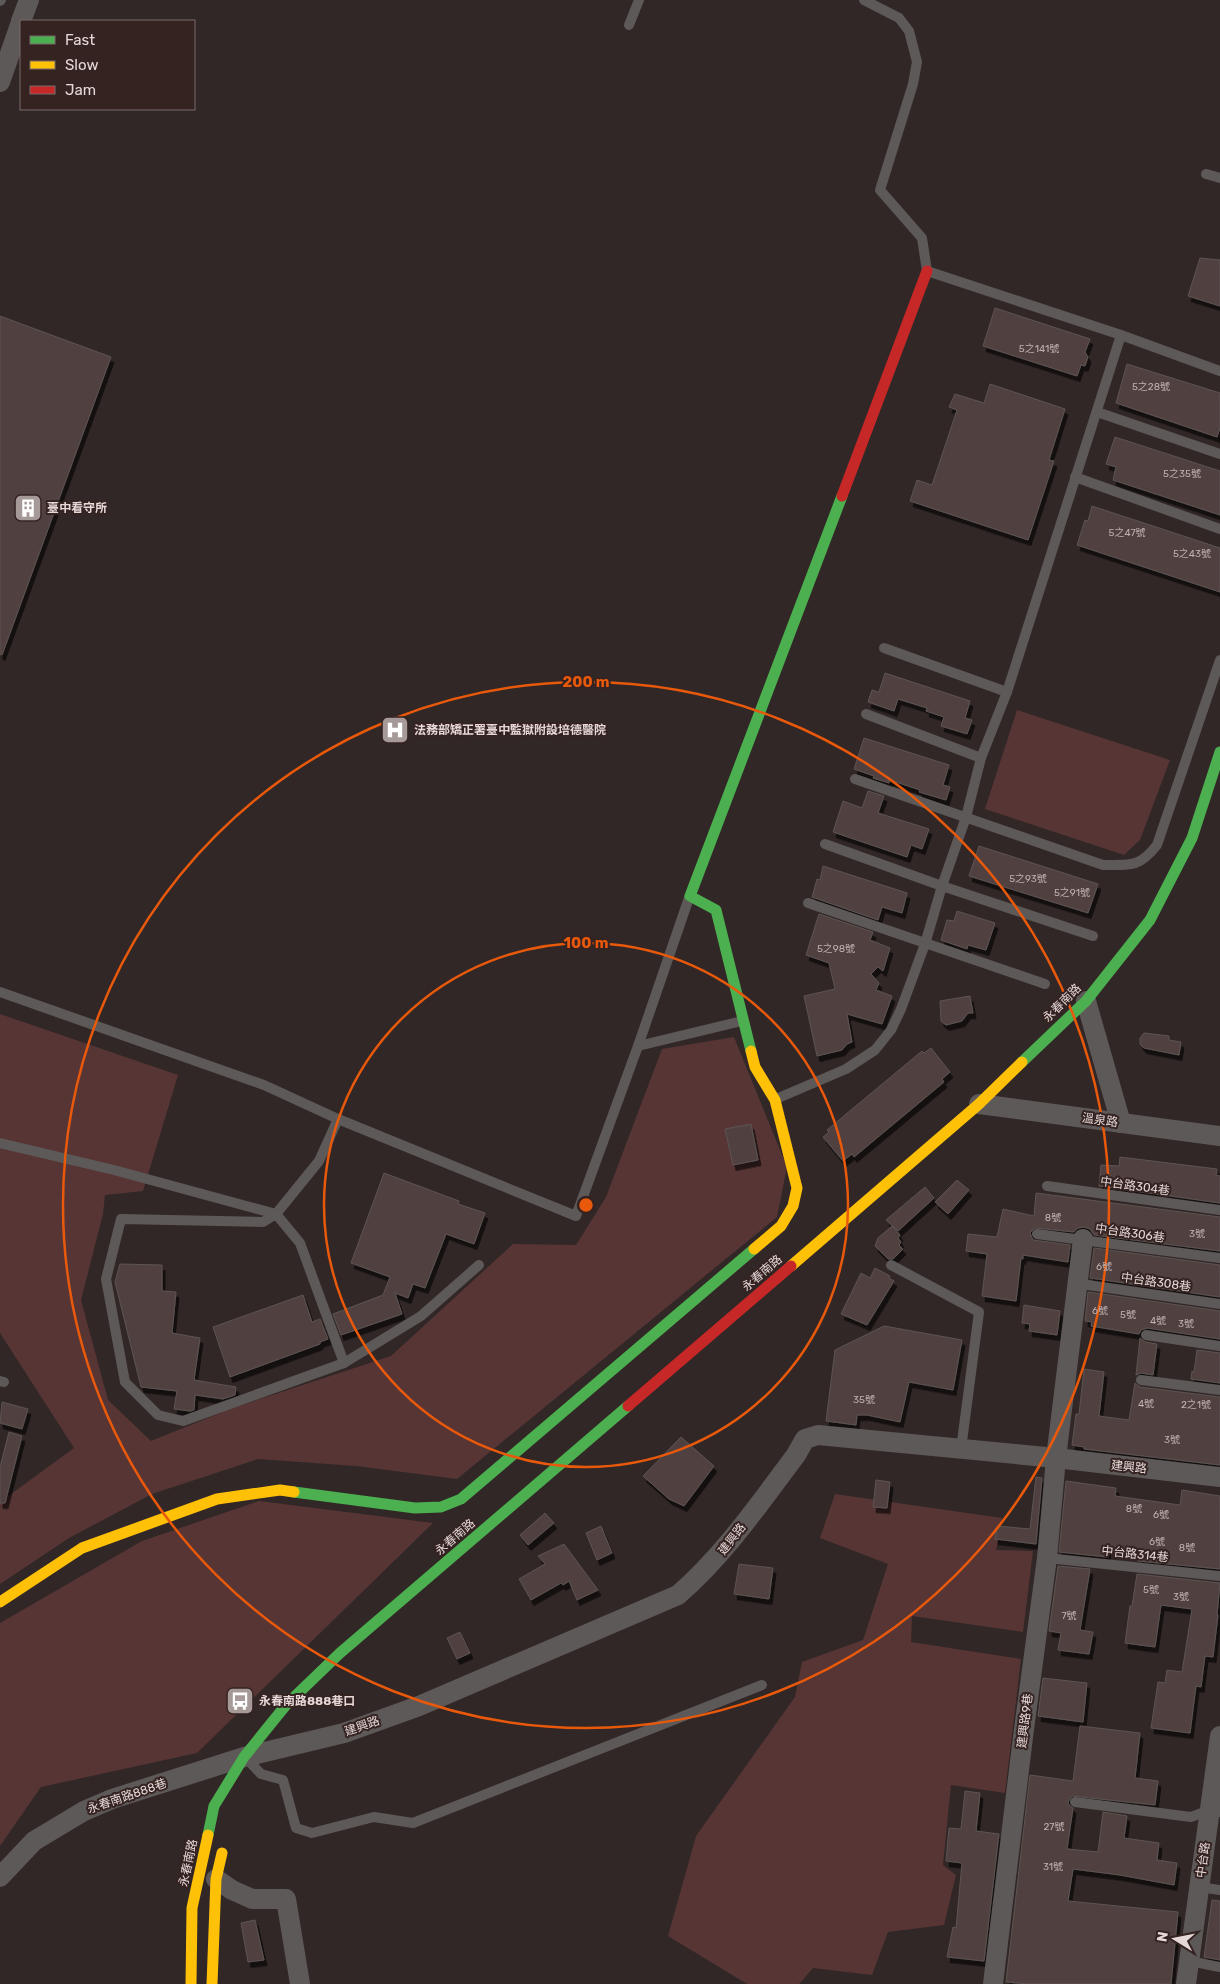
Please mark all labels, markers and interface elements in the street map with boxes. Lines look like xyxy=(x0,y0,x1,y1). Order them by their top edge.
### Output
legend xyxy=(20,20,195,110)
text: Fast xyxy=(65,31,95,49)
text: Slow xyxy=(65,56,98,74)
text: Jam xyxy=(65,81,96,99)
house number: 5之141號 xyxy=(1019,343,1059,355)
house number: 5之28號 xyxy=(1132,381,1170,393)
house number: 5之35號 xyxy=(1163,468,1201,480)
building icon: 臺中看守所 xyxy=(13,493,43,523)
place label: 臺中看守所 xyxy=(47,501,107,515)
house number: 5之47號 xyxy=(1108,527,1146,539)
house number: 5之43號 xyxy=(1173,548,1211,560)
text: 200 m xyxy=(562,673,610,691)
hospital icon: 法務部矯正署臺中監獄附設培德醫院 xyxy=(380,715,410,745)
place label: 法務部矯正署臺中監獄附設培德醫院 xyxy=(414,723,606,737)
house number: 5之93號 xyxy=(1009,873,1047,885)
house number: 5之91號 xyxy=(1054,887,1090,899)
text: 100 m xyxy=(564,934,608,952)
house number: 5之98號 xyxy=(817,943,855,955)
street label: 永春南路 xyxy=(1040,981,1084,1025)
street label: 溫泉路 xyxy=(1081,1111,1119,1129)
street label: 中台路304巷 xyxy=(1099,1174,1171,1198)
centre of rings xyxy=(577,1196,595,1214)
house number: 8號 xyxy=(1045,1212,1061,1224)
street label: 中台路306巷 xyxy=(1094,1221,1166,1245)
house number: 3號 xyxy=(1189,1228,1205,1240)
street label: 永春南路 xyxy=(739,1252,785,1294)
house number: 6號 xyxy=(1096,1261,1112,1273)
street label: 中台路308巷 xyxy=(1120,1270,1192,1294)
house number: 6號 xyxy=(1092,1305,1108,1317)
house number: 5號 xyxy=(1120,1309,1136,1321)
house number: 4號 xyxy=(1150,1315,1166,1327)
house number: 3號 xyxy=(1178,1318,1194,1330)
house number: 35號 xyxy=(853,1394,875,1406)
house number: 4號 xyxy=(1138,1398,1154,1410)
house number: 2之1號 xyxy=(1181,1399,1211,1411)
house number: 3號 xyxy=(1164,1434,1180,1446)
street label: 建興路 xyxy=(1110,1458,1148,1476)
house number: 8號 xyxy=(1126,1503,1142,1515)
house number: 6號 xyxy=(1153,1509,1169,1521)
street label: 永春南路 xyxy=(432,1516,478,1558)
street label: 建興路 xyxy=(715,1521,749,1557)
house number: 6號 xyxy=(1149,1536,1165,1548)
house number: 8號 xyxy=(1179,1542,1195,1554)
street label: 中台路314巷 xyxy=(1101,1544,1169,1564)
house number: 5號 xyxy=(1143,1584,1159,1596)
house number: 3號 xyxy=(1173,1591,1189,1603)
house number: 7號 xyxy=(1061,1610,1077,1622)
bus stop icon: 永春南路888巷口 xyxy=(225,1686,255,1716)
street label: 建興路9巷 xyxy=(1015,1693,1035,1749)
place label: 永春南路888巷口 xyxy=(259,1694,355,1708)
street label: 建興路 xyxy=(343,1714,381,1738)
street label: 永春南路888巷 xyxy=(86,1776,168,1816)
house number: 27號 xyxy=(1044,1821,1065,1833)
street label: 永春南路 xyxy=(176,1838,200,1888)
street label: 中台路 xyxy=(1194,1841,1212,1879)
house number: 31號 xyxy=(1043,1861,1063,1873)
north arrow xyxy=(1150,1914,1200,1964)
text: N xyxy=(1153,1930,1172,1943)

